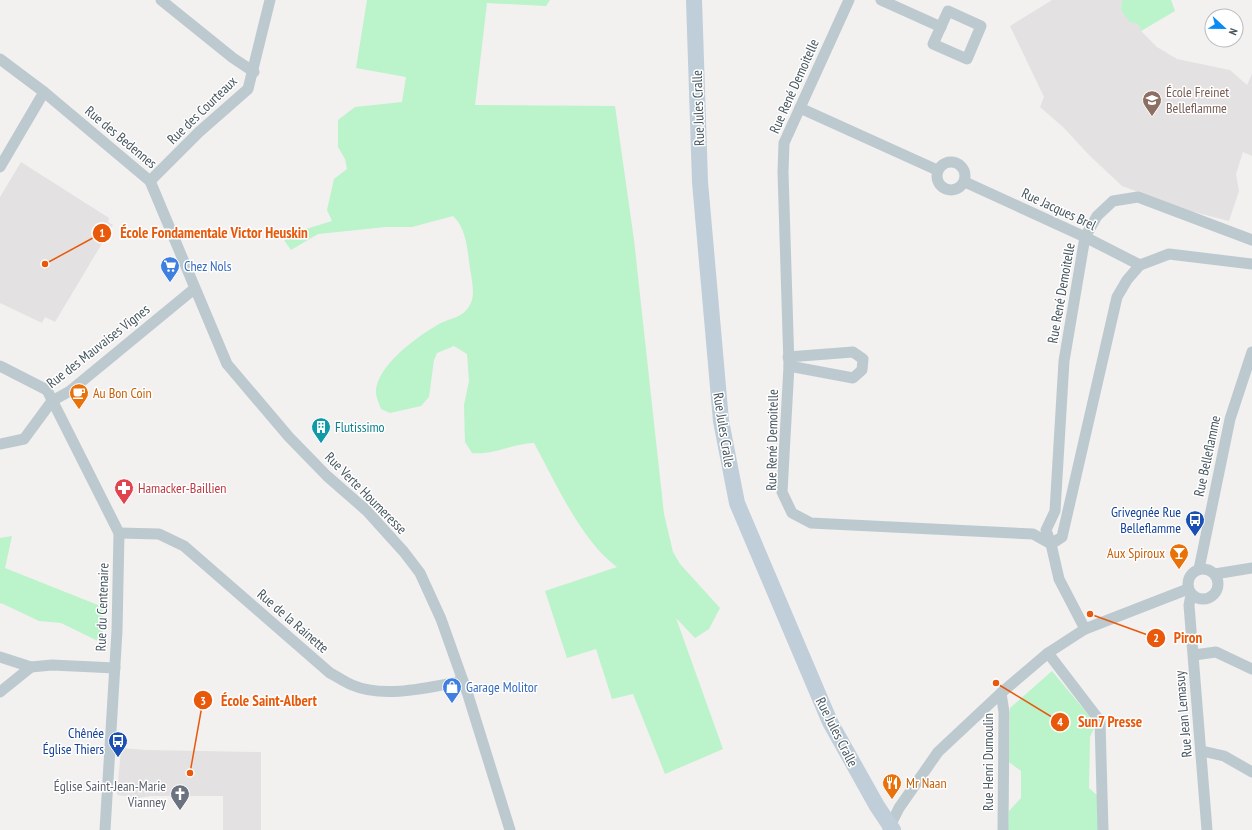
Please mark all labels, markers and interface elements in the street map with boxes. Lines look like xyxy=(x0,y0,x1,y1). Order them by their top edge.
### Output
north arrow xyxy=(1204,8,1244,48)
text: N xyxy=(1226,26,1241,37)
street label: Rue René Demoitelle xyxy=(765,36,823,136)
street label: Rue Jules Cralle xyxy=(688,70,708,146)
street label: Rue des Courteaux xyxy=(163,72,241,148)
place label: École Freinet Belleflamme xyxy=(1166,83,1229,117)
school or university icon: École Freinet Belleflamme xyxy=(1141,89,1163,117)
street label: Rue des Bedennes xyxy=(81,102,161,172)
street label: Rue Jacques Brel xyxy=(1019,184,1100,234)
callout: École Fondamentale Victor Heuskin xyxy=(92,219,316,246)
text: École Fondamentale Victor Heuskin xyxy=(120,223,308,242)
text: 1 xyxy=(99,225,105,240)
street label: Rue René Demoitelle xyxy=(1043,241,1079,345)
supermarket icon: Chez Nols xyxy=(159,255,181,283)
place label: Chez Nols xyxy=(184,257,232,275)
street label: Rue des Mauvaises Vignes xyxy=(43,300,153,392)
cafe icon: Au Bon Coin xyxy=(68,382,90,410)
place label: Au Bon Coin xyxy=(93,384,152,402)
street label: Rue René Demoitelle xyxy=(762,389,782,491)
street label: Rue Jules Cralle xyxy=(709,391,739,469)
street label: Rue Belleflamme xyxy=(1190,414,1224,498)
building icon: Flutissimo xyxy=(310,416,332,444)
place label: Flutissimo xyxy=(335,418,385,436)
street label: Rue Verte Houmeresse xyxy=(321,448,411,538)
pharmacy icon: Hamacker-Baillien xyxy=(113,477,135,505)
place label: Hamacker-Baillien xyxy=(138,479,227,497)
place label: Grivegnée Rue Belleflamme xyxy=(1111,503,1181,537)
bus stop icon: Grivegnée Rue Belleflamme xyxy=(1184,509,1206,537)
bar icon: Aux Spiroux xyxy=(1168,542,1190,570)
place label: Aux Spiroux xyxy=(1107,544,1165,562)
street label: Rue du Centenaire xyxy=(91,562,113,652)
street label: Rue de la Rainette xyxy=(254,585,333,657)
callout: Piron xyxy=(1146,625,1210,652)
text: Piron xyxy=(1174,628,1202,647)
text: 2 xyxy=(1153,630,1159,645)
street label: Rue Jean Lemasuy xyxy=(1170,669,1196,758)
shop icon: Garage Molitor xyxy=(441,676,463,704)
place label: Garage Molitor xyxy=(466,678,538,696)
callout: École Saint-Albert xyxy=(193,687,325,714)
text: École Saint-Albert xyxy=(221,691,318,710)
text: 3 xyxy=(200,693,206,708)
street label: Rue Jules Cralle xyxy=(812,694,862,770)
callout: Sun7 Presse xyxy=(1050,709,1151,736)
text: Sun7 Presse xyxy=(1078,712,1142,731)
street label: Rue Henri Dumoulin xyxy=(979,713,997,811)
text: 4 xyxy=(1057,714,1063,729)
place label: Chênée Église Thiers xyxy=(43,724,104,758)
bus stop icon: Chênée Église Thiers xyxy=(107,730,129,758)
restaurant icon: Mr Naan xyxy=(881,772,903,800)
place label: Mr Naan xyxy=(906,774,947,792)
place label: Église Saint-Jean-Marie Vianney xyxy=(54,777,167,811)
church icon: Église Saint-Jean-Marie Vianney xyxy=(169,783,191,811)

